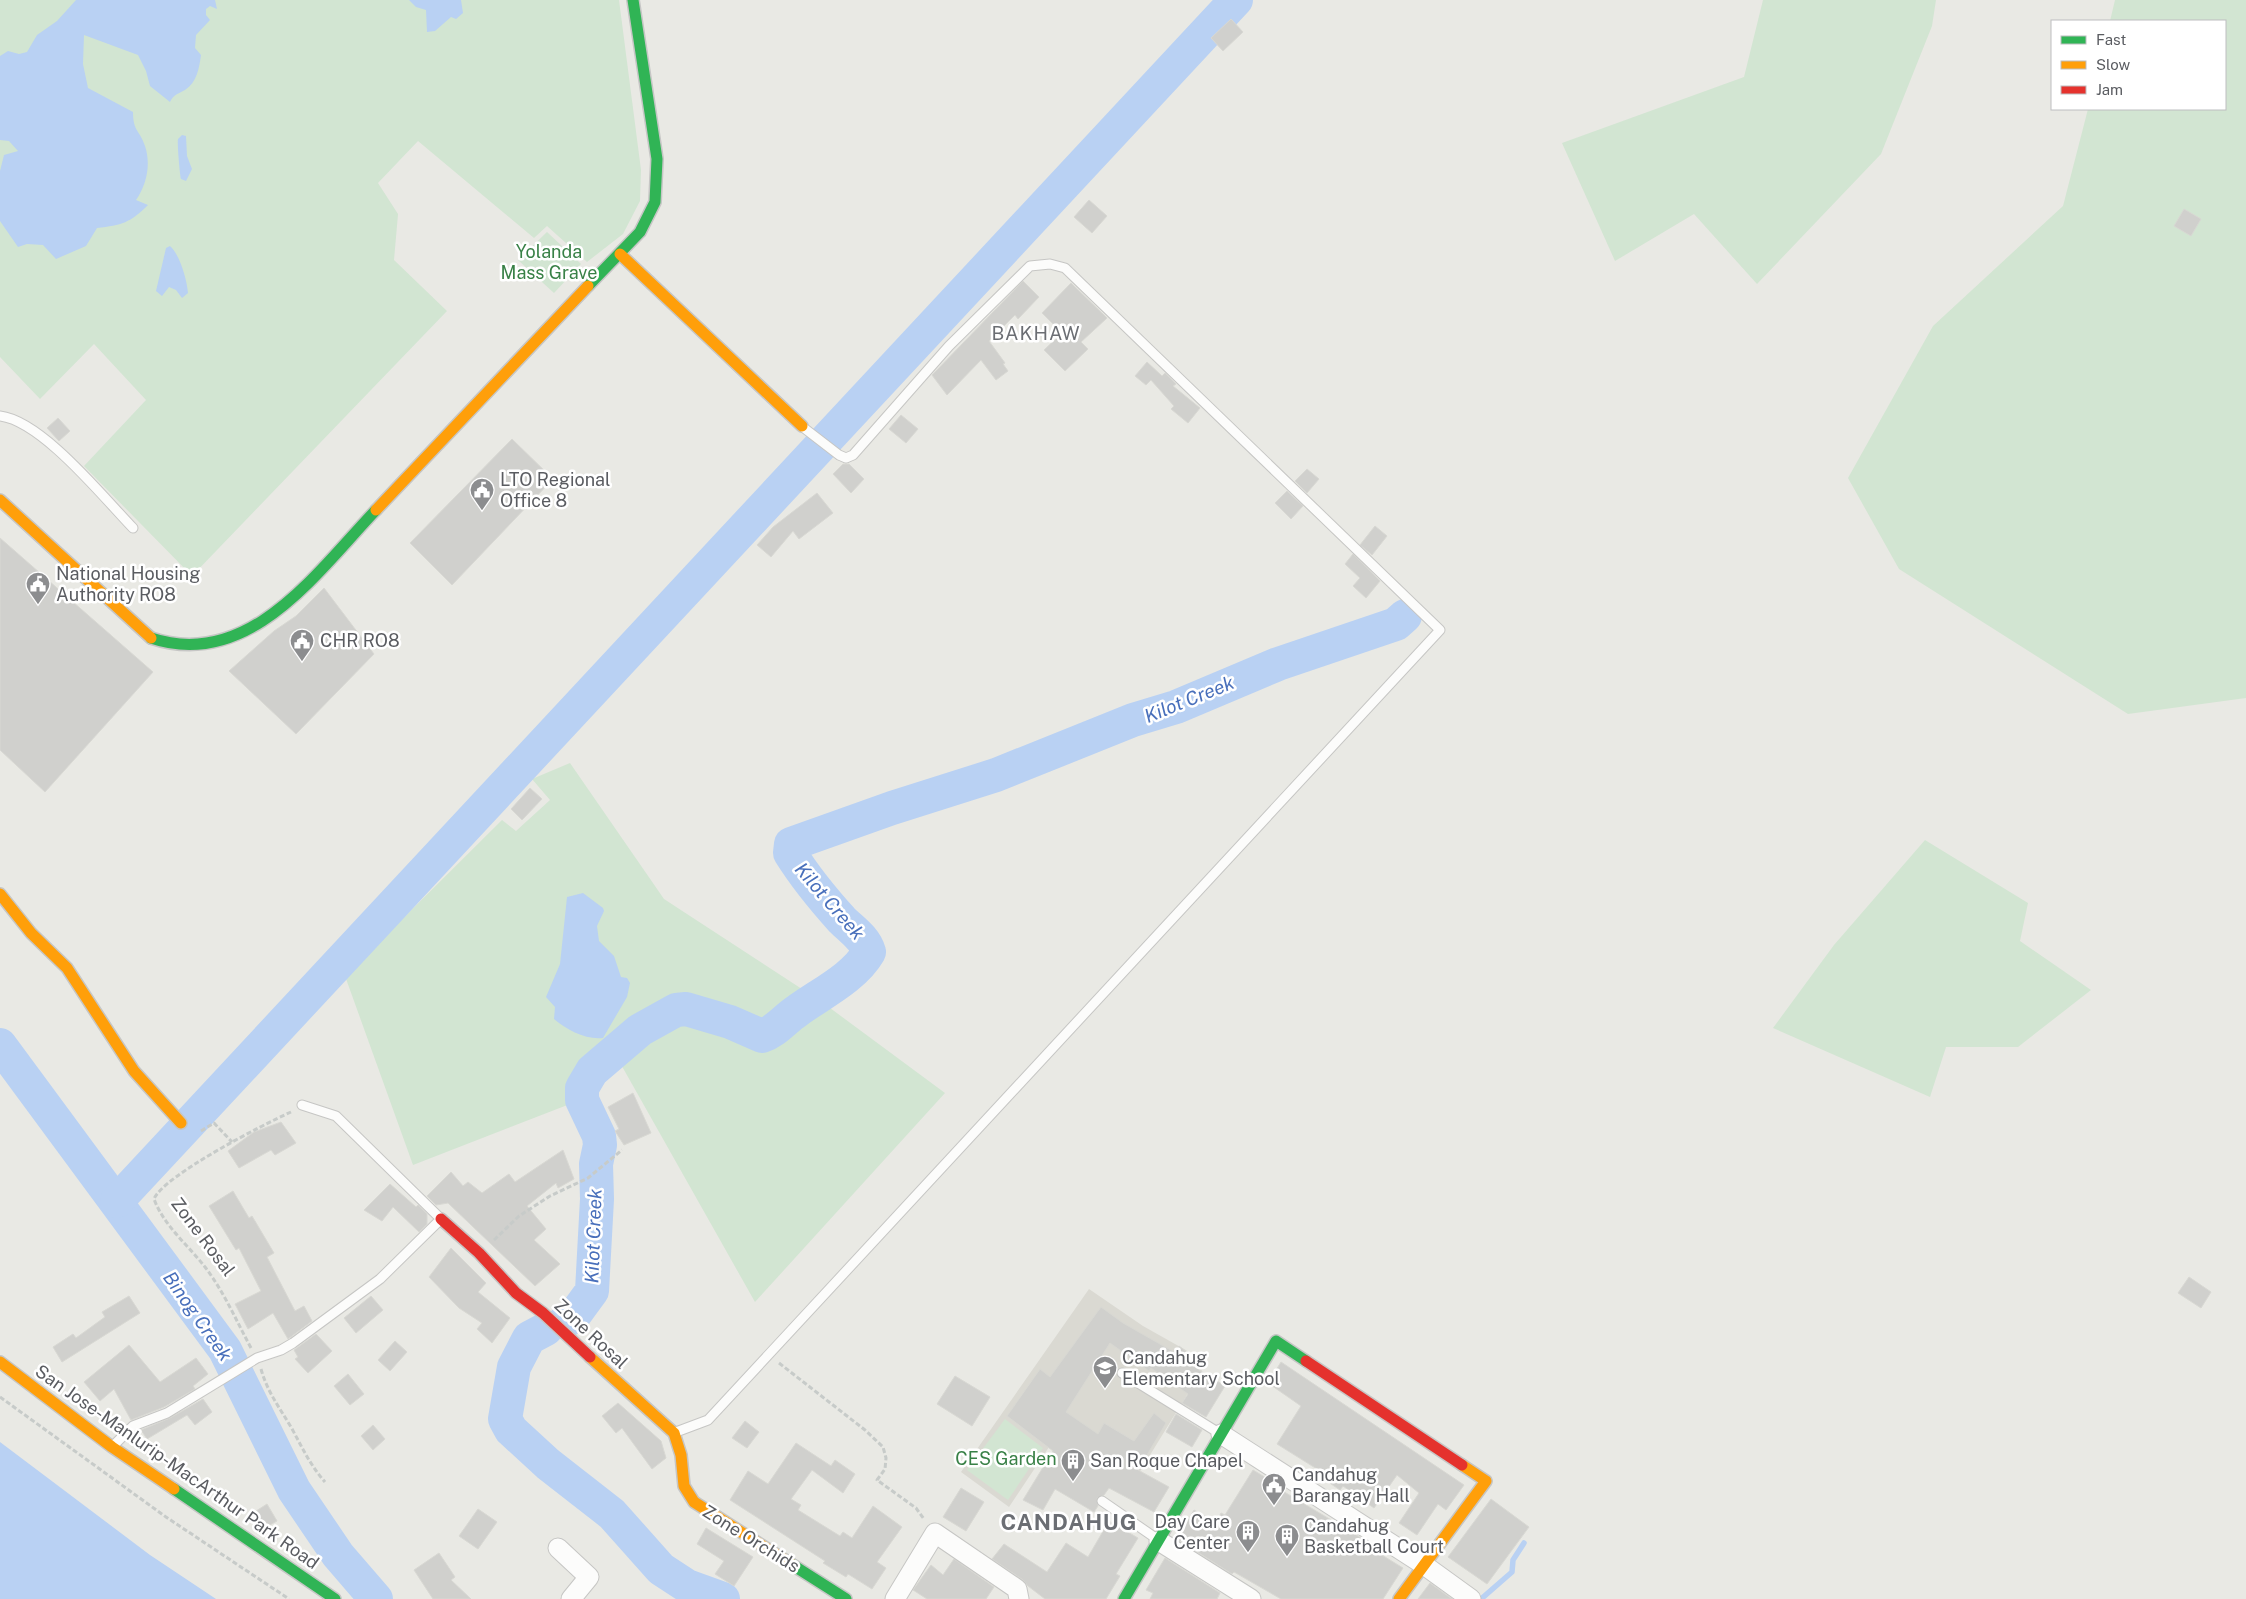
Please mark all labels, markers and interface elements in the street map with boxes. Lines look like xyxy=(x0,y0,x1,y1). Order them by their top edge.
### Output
legend xyxy=(2051,20,2226,110)
text: Fast xyxy=(2096,31,2126,48)
text: Slow xyxy=(2096,56,2131,73)
text: Jam xyxy=(2096,81,2123,98)
park label: Yolanda Mass Grave xyxy=(501,241,597,283)
district label: BAKHAW xyxy=(991,322,1081,344)
place label: LTO Regional Office 8 xyxy=(500,469,610,511)
public building icon: LTO Regional Office 8 xyxy=(469,477,495,511)
place label: National Housing Authority RO8 xyxy=(56,563,200,605)
public building icon: National Housing Authority RO8 xyxy=(25,571,51,605)
public building icon: CHR RO8 xyxy=(289,628,315,662)
place label: CHR RO8 xyxy=(320,630,400,651)
water label: Kilot Creek xyxy=(1141,671,1238,727)
water label: Kilot Creek xyxy=(791,858,870,945)
water label: Kilot Creek xyxy=(580,1188,606,1284)
street label: Zone Rosal xyxy=(167,1193,240,1280)
water label: Binog Creek xyxy=(159,1267,237,1366)
street label: Zone Rosal xyxy=(550,1294,632,1373)
place label: Candahug Elementary School xyxy=(1122,1347,1280,1389)
school or university icon: Candahug Elementary School xyxy=(1092,1355,1118,1389)
street label: San Jose-Manlurip-MacArthur Park Road xyxy=(31,1360,323,1573)
park label: CES Garden xyxy=(955,1448,1057,1469)
building icon: San Roque Chapel xyxy=(1060,1448,1086,1482)
place label: San Roque Chapel xyxy=(1090,1450,1243,1471)
place label: Candahug Barangay Hall xyxy=(1292,1464,1410,1506)
public building icon: Candahug Barangay Hall xyxy=(1261,1472,1287,1506)
street label: Zone Orchids xyxy=(699,1500,804,1577)
district label: CANDAHUG xyxy=(1001,1509,1137,1535)
place label: Day Care Center xyxy=(1155,1511,1230,1553)
place label: Candahug Basketball Court xyxy=(1304,1515,1444,1557)
building icon: Day Care Center xyxy=(1235,1519,1261,1553)
building icon: Candahug Basketball Court xyxy=(1274,1523,1300,1557)

